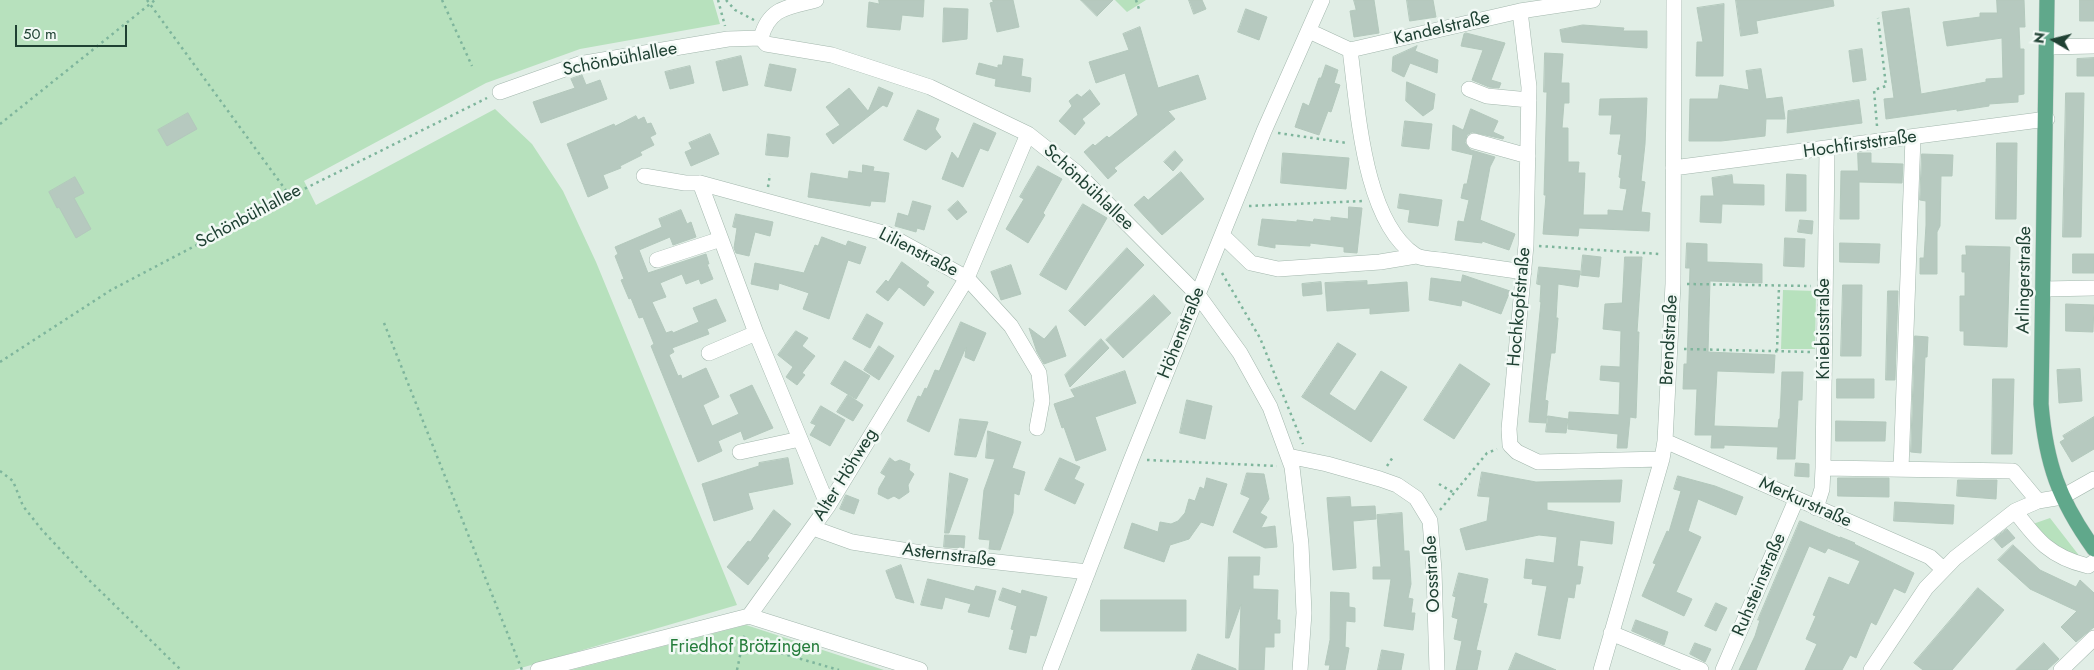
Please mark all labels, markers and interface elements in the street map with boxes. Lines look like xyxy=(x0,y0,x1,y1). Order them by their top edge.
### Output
street label: Kandelstraße xyxy=(1392,7,1492,51)
scale bar xyxy=(18,15,130,47)
north arrow xyxy=(2029,15,2079,65)
text: 50 m xyxy=(23,23,57,45)
text: N xyxy=(2028,31,2050,45)
street label: Schönbühlallee xyxy=(561,38,679,82)
street label: Hochfirststraße xyxy=(1802,126,1918,164)
street label: Schönbühlallee xyxy=(1038,141,1138,235)
street label: Schönbühlallee xyxy=(193,180,305,254)
street label: Lilienstraße xyxy=(875,224,961,282)
street label: Arlingerstraße xyxy=(2013,226,2037,334)
street label: Hochkopfstraße xyxy=(1504,247,1536,367)
street label: Kniebisstraße xyxy=(1814,278,1836,380)
street label: Höhenstraße xyxy=(1154,284,1210,382)
street label: Brendstraße xyxy=(1657,294,1683,386)
street label: Alter Höhweg xyxy=(809,425,883,525)
street label: Merkurstraße xyxy=(1755,473,1855,533)
street label: Ruhsteinstraße xyxy=(1729,530,1791,640)
street label: Oosstraße xyxy=(1420,535,1446,613)
street label: Asternstraße xyxy=(901,540,997,572)
park label: Friedhof Brötzingen xyxy=(670,637,820,659)

